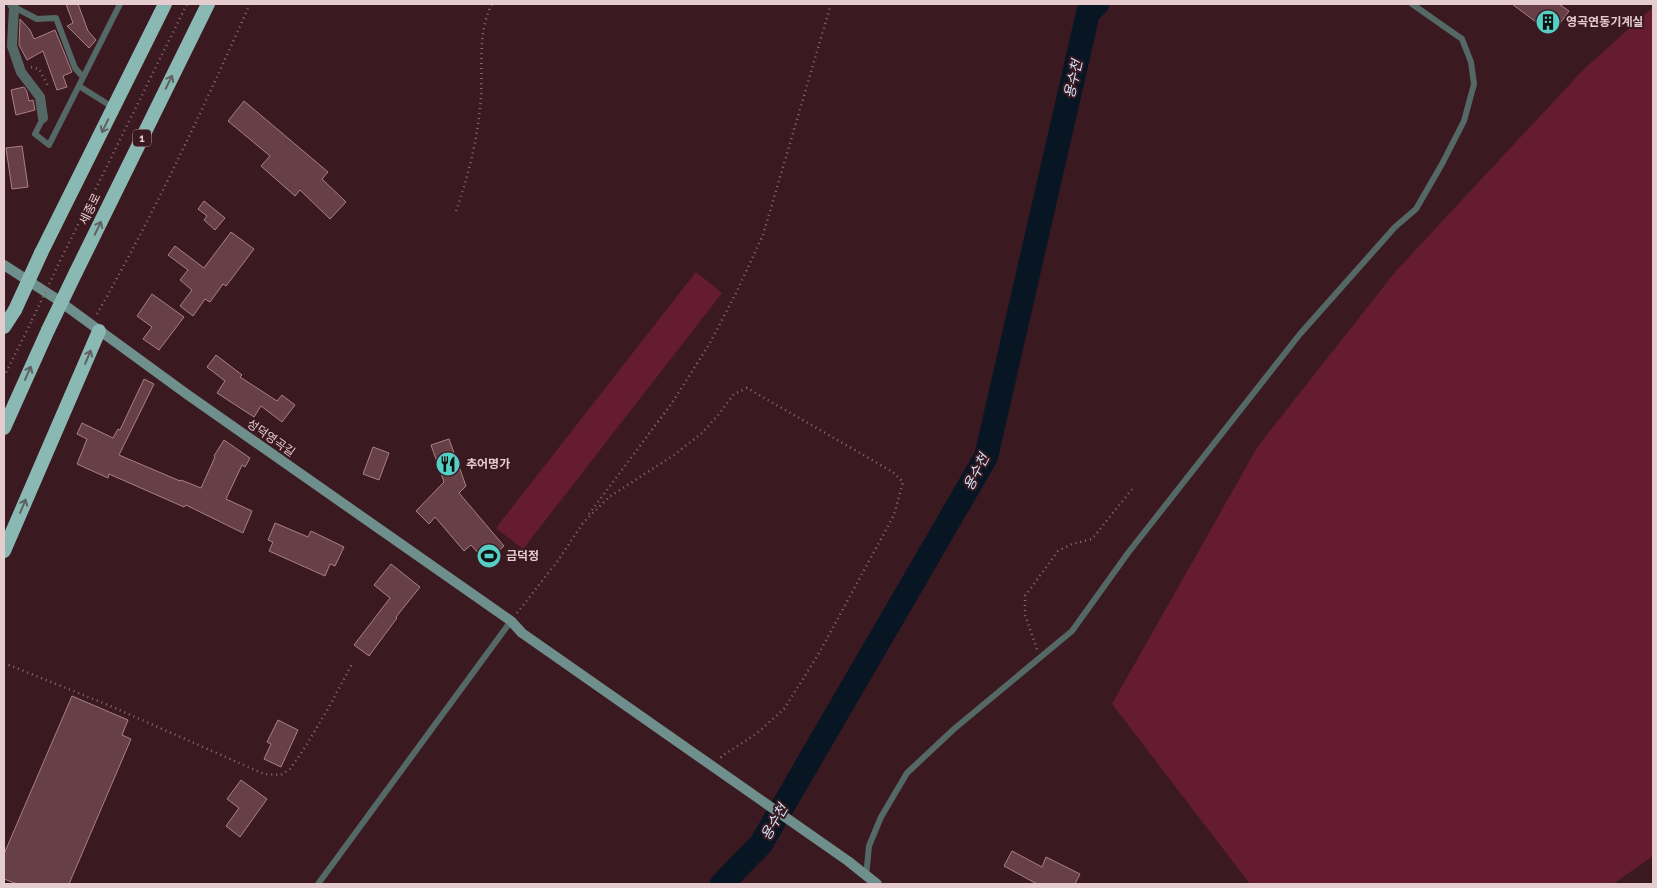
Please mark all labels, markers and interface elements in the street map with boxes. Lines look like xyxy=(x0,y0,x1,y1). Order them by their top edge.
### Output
building icon: 영곡연동기계실 xyxy=(1535,9,1561,35)
place label: 영곡연동기계실 xyxy=(1566,15,1643,29)
water label: 용수천 xyxy=(1061,57,1085,100)
one-way arrow xyxy=(165,75,174,90)
one-way arrow xyxy=(100,118,109,133)
road number: 1 xyxy=(133,130,151,146)
street label: 세종로 xyxy=(76,191,104,227)
one-way arrow xyxy=(93,221,103,236)
one-way arrow xyxy=(83,350,93,365)
one-way arrow xyxy=(24,366,34,381)
street label: 성덕영곡길 xyxy=(244,416,298,460)
water label: 용수천 xyxy=(960,450,992,493)
restaurant icon: 추어명가 xyxy=(435,451,461,477)
place label: 추어명가 xyxy=(466,457,510,471)
one-way arrow xyxy=(19,499,29,514)
sports icon: 금덕정 xyxy=(476,543,502,569)
place label: 금덕정 xyxy=(506,549,539,563)
water label: 용수천 xyxy=(757,800,791,843)

